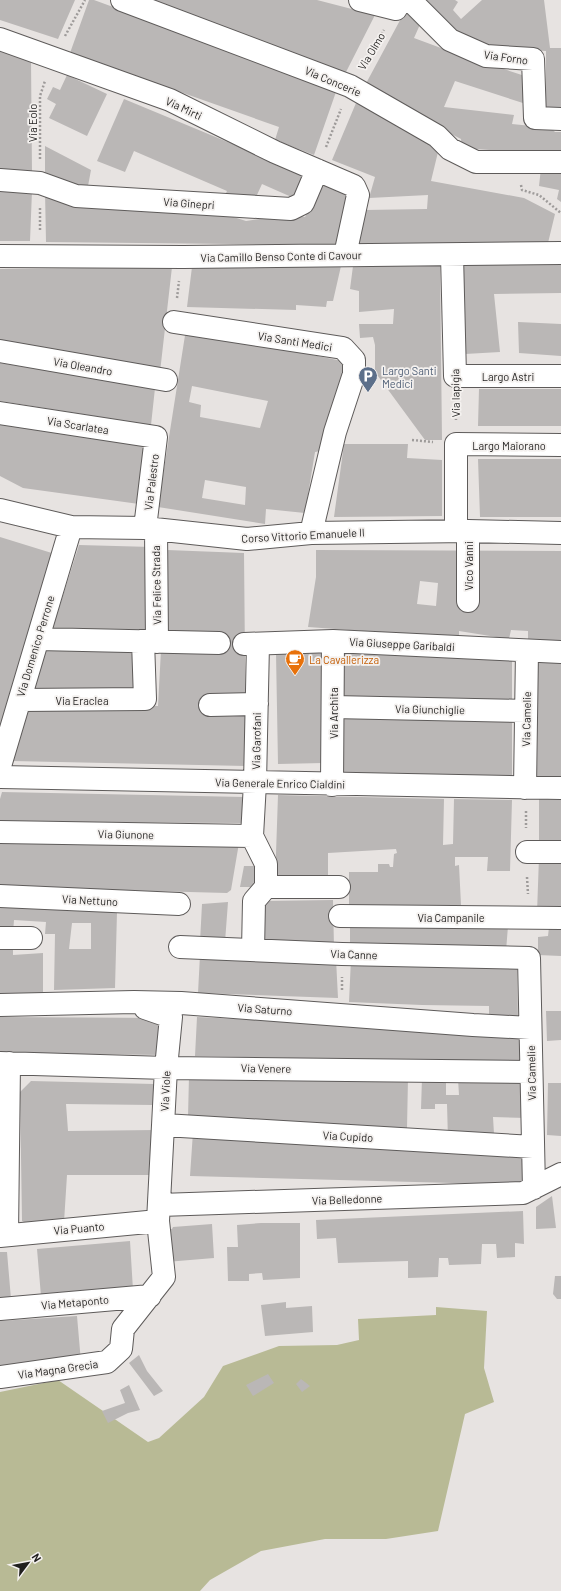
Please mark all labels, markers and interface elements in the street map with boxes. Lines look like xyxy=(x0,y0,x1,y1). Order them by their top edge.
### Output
street label: Via Olmo xyxy=(355,30,387,72)
street label: Via Forno xyxy=(483,47,529,67)
street label: Via Concerie xyxy=(303,63,363,99)
street label: Via Mirti xyxy=(164,94,204,122)
street label: Via Eolo xyxy=(26,104,39,142)
street label: Via Ginepri xyxy=(163,195,215,211)
street label: Via Camillo Benso Conte di Cavour xyxy=(200,248,362,264)
street label: Via Santi Medici xyxy=(257,329,333,353)
street label: Via Oleandro xyxy=(52,354,114,378)
place label: Largo Santi Medici xyxy=(382,364,437,390)
parking icon: Largo Santi Medici xyxy=(357,365,379,393)
street label: Via Iapigia xyxy=(448,369,462,417)
street label: Largo Astri xyxy=(482,370,534,383)
street label: Via Scarlatea xyxy=(46,414,110,436)
street label: Largo Maiorano xyxy=(472,439,546,452)
street label: Via Palestro xyxy=(141,453,161,511)
street label: Corso Vittorio Emanuele II xyxy=(241,525,365,545)
street label: Vico Vanni xyxy=(462,541,475,591)
street label: Via Felice Strada xyxy=(149,545,163,625)
street label: Via Domenico Perrone xyxy=(13,594,57,698)
street label: Via Giuseppe Garibaldi xyxy=(349,635,455,653)
cafe icon: La Cavallerizza xyxy=(284,648,306,676)
place label: La Cavallerizza xyxy=(309,653,379,666)
street label: Via Archita xyxy=(327,687,340,739)
street label: Via Camelie xyxy=(519,691,533,747)
street label: Via Eraclea xyxy=(55,694,109,707)
street label: Via Giunchiglie xyxy=(395,702,465,716)
street label: Via Garofani xyxy=(249,712,263,770)
street label: Via Generale Enrico Cialdini xyxy=(215,775,345,791)
street label: Via Giunone xyxy=(98,827,154,841)
street label: Via Nettuno xyxy=(62,892,118,908)
street label: Via Campanile xyxy=(417,911,485,924)
street label: Via Canne xyxy=(330,947,378,961)
street label: Via Saturno xyxy=(237,1001,293,1017)
street label: Via Camelie xyxy=(524,1045,538,1101)
street label: Via Venere xyxy=(241,1061,291,1075)
street label: Via Viole xyxy=(157,1070,173,1112)
street label: Via Cupido xyxy=(322,1128,374,1144)
street label: Via Belledonne xyxy=(312,1191,383,1207)
street label: Via Puanto xyxy=(53,1219,105,1237)
street label: Via Metaponto xyxy=(40,1293,110,1311)
street label: Via Magna Grecia xyxy=(17,1357,99,1381)
north arrow xyxy=(8,1543,48,1583)
text: N xyxy=(29,1551,44,1564)

